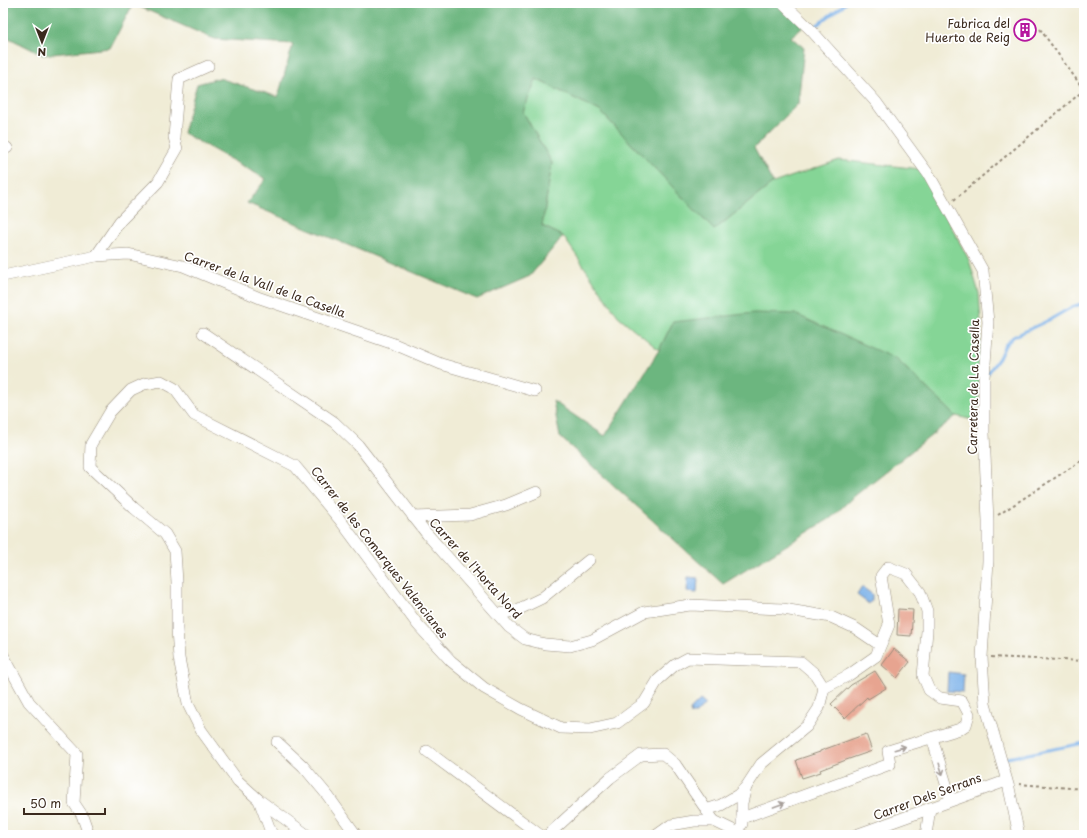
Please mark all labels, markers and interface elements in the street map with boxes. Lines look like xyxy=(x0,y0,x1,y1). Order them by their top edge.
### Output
place label: Fabrica del Huerto de Reig xyxy=(925,14,1010,46)
building icon: Fabrica del Huerto de Reig xyxy=(1012,17,1038,43)
north arrow xyxy=(22,22,62,62)
text: N xyxy=(37,44,46,61)
street label: Carrer de la Vall de la Casella xyxy=(182,246,349,322)
street label: Carretera de La Casella xyxy=(963,319,983,455)
street label: Carrer de les Comarques Valencianes xyxy=(307,462,453,642)
street label: Carrer de l'Horta Nord xyxy=(426,513,526,623)
one-way arrow xyxy=(893,744,906,751)
one-way arrow xyxy=(938,763,946,775)
street label: Carrer Dels Serrans xyxy=(870,768,984,824)
scale bar xyxy=(24,790,105,816)
text: 50 m xyxy=(30,794,61,812)
one-way arrow xyxy=(772,800,784,808)

